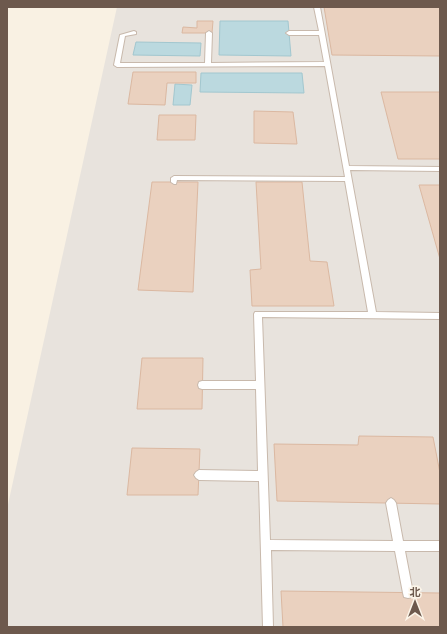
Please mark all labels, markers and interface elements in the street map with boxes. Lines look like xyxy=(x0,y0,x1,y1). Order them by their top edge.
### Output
north arrow xyxy=(395,582,435,622)
text: 北 xyxy=(410,585,421,598)

